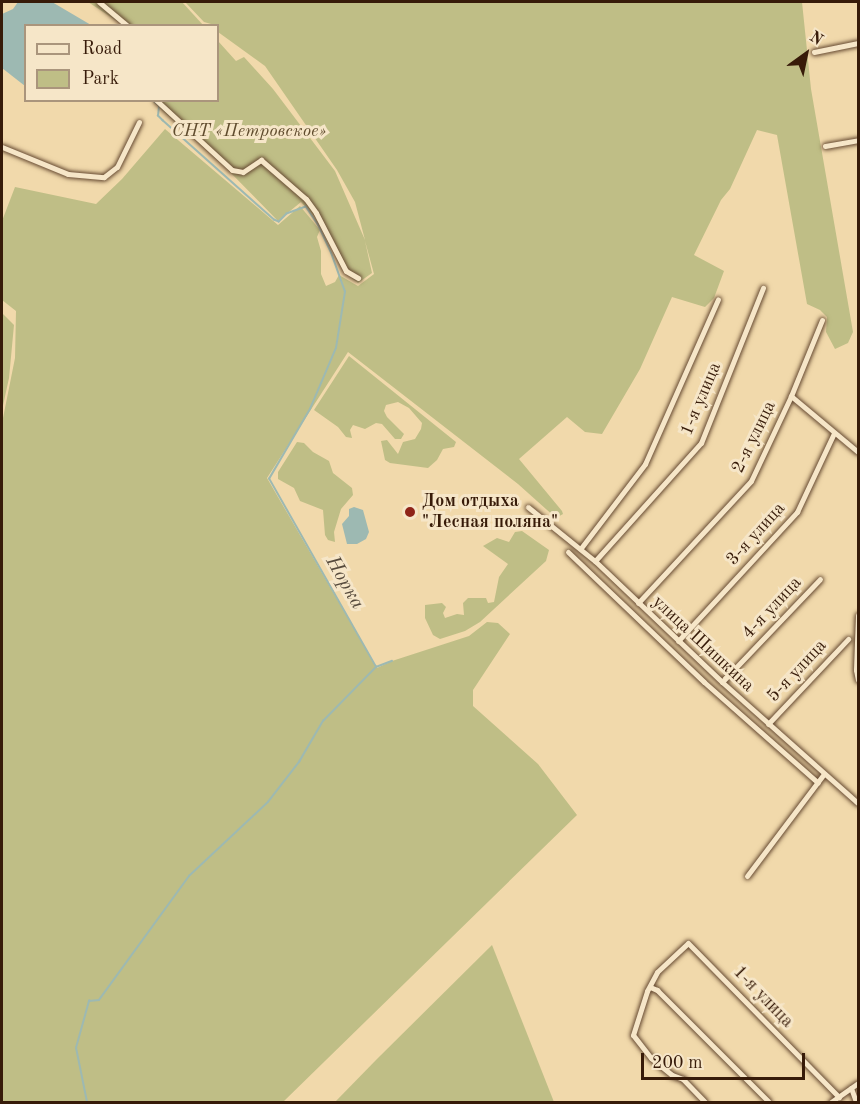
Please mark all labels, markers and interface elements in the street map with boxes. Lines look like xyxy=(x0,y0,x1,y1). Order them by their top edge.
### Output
legend xyxy=(24,24,219,102)
north arrow xyxy=(776,24,836,84)
text: N xyxy=(806,29,825,49)
text: Road xyxy=(82,40,122,58)
text: Park xyxy=(82,70,119,88)
park label: СНТ «Петровское» xyxy=(172,120,326,142)
street label: 1-я улица xyxy=(676,359,726,439)
street label: 2-я улица xyxy=(727,397,781,477)
place label: Дом отдыха "Лесная поляна" xyxy=(422,491,558,534)
street label: 3-я улица xyxy=(722,498,790,570)
marker: Дом отдыха "Лесная поляна" xyxy=(403,505,417,519)
water label: Норка xyxy=(319,552,369,614)
street label: 4-я улица xyxy=(738,572,806,644)
street label: улица Шишкина xyxy=(647,591,759,697)
street label: 5-я улица xyxy=(763,635,831,707)
street label: 1-я улица xyxy=(728,962,798,1032)
scale bar xyxy=(644,1041,808,1079)
text: 200 m xyxy=(652,1054,703,1072)

